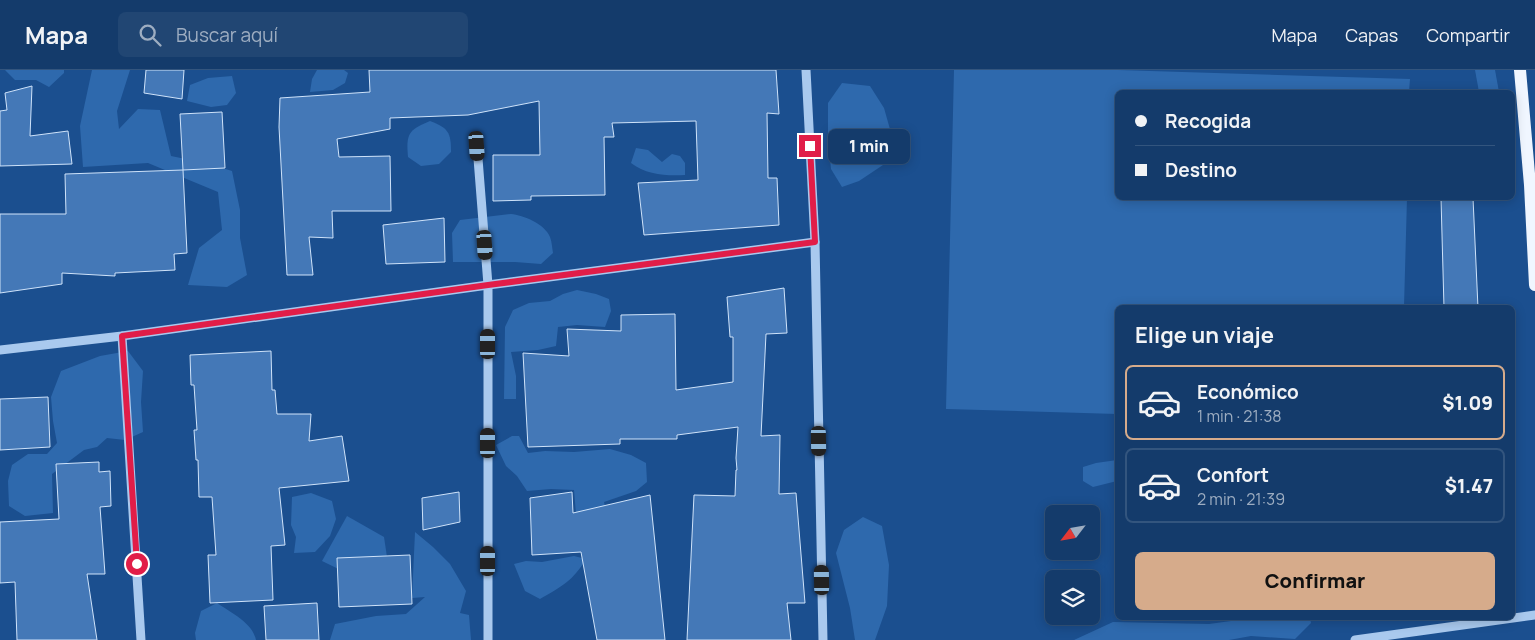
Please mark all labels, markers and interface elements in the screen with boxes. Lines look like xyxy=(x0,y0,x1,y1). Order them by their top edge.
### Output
search box xyxy=(118,12,468,57)
text: Mapa xyxy=(25,18,88,51)
icon: search xyxy=(136,21,164,49)
text: Buscar aquí xyxy=(176,22,278,48)
text: Mapa xyxy=(1271,23,1317,47)
text: Capas xyxy=(1345,23,1398,47)
text: Compartir xyxy=(1426,23,1510,47)
text: Recogida xyxy=(1165,108,1251,134)
callout: 1 min xyxy=(828,128,910,164)
car xyxy=(468,131,485,161)
route end xyxy=(799,135,821,157)
text: 1 min xyxy=(849,135,889,157)
text: Destino xyxy=(1165,157,1237,183)
car xyxy=(476,230,493,260)
text: Elige un viaje xyxy=(1135,320,1274,350)
car xyxy=(480,329,495,359)
text: Económico xyxy=(1197,379,1299,405)
icon: car xyxy=(1137,380,1182,425)
text: $1.09 xyxy=(1442,390,1493,416)
text: 1 min · 21:38 xyxy=(1197,405,1282,427)
car xyxy=(811,426,826,456)
car xyxy=(480,428,495,458)
text: Confort xyxy=(1197,462,1269,488)
icon: car xyxy=(1137,463,1182,508)
text: $1.47 xyxy=(1445,473,1493,499)
text: 2 min · 21:39 xyxy=(1197,488,1285,510)
north arrow xyxy=(1045,505,1100,560)
map controls xyxy=(1045,505,1100,625)
car xyxy=(480,546,495,576)
button: Confirmar xyxy=(1135,552,1495,610)
route start xyxy=(126,553,148,575)
car xyxy=(814,565,829,595)
button: layers xyxy=(1045,570,1100,625)

